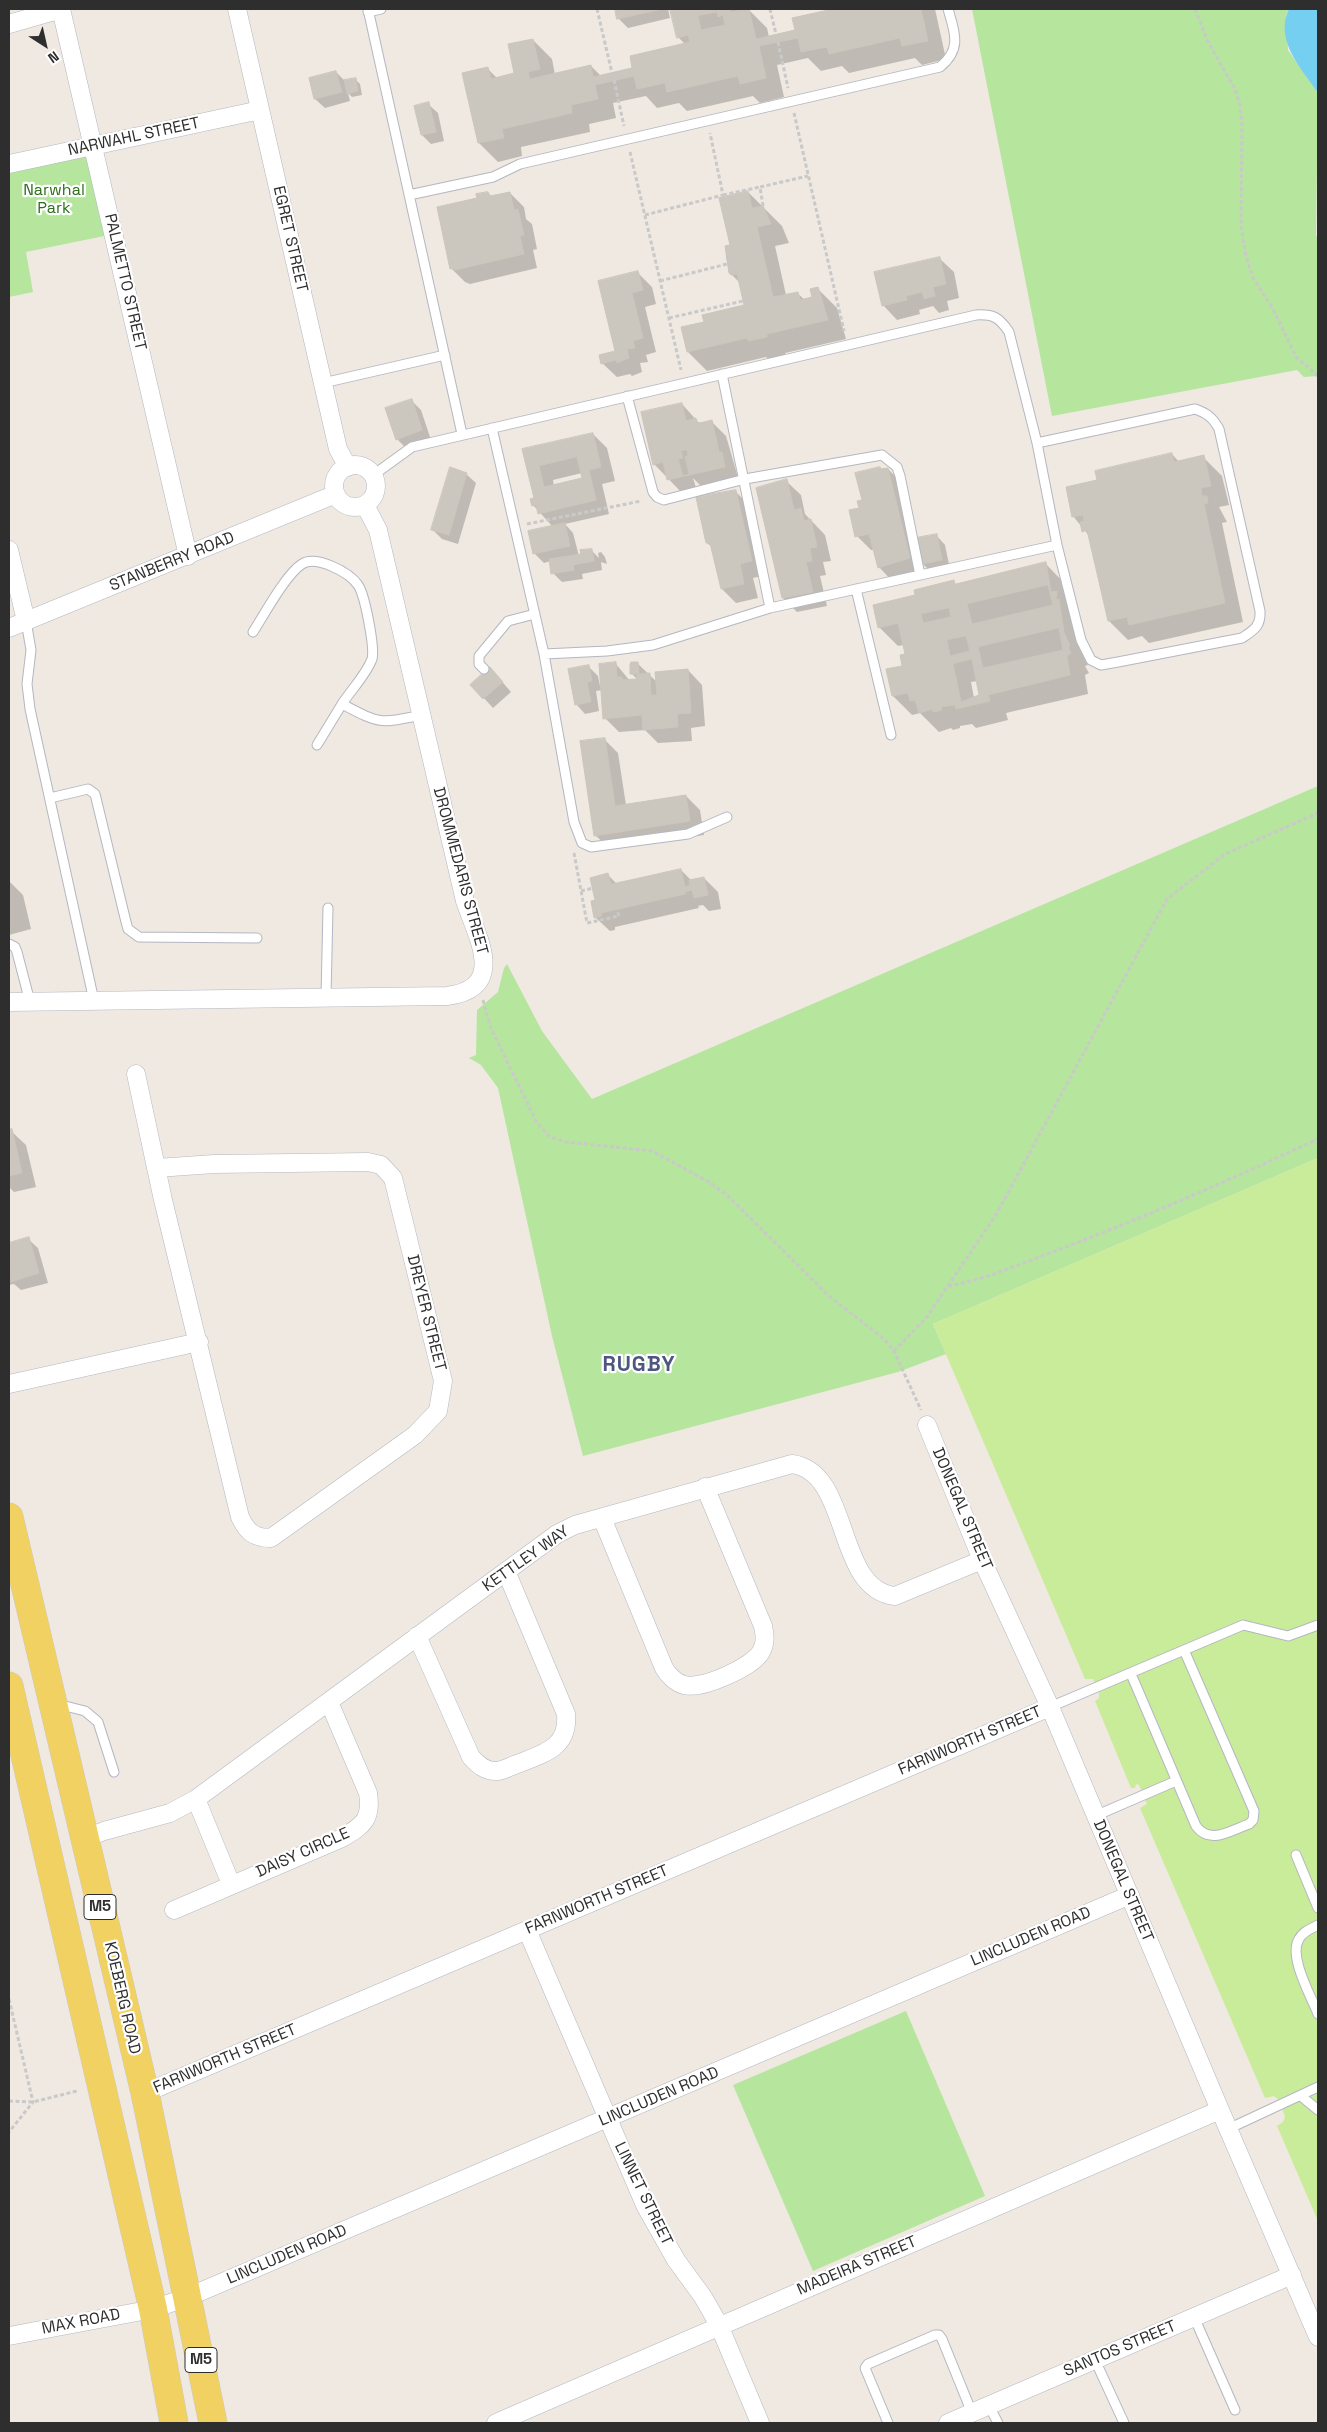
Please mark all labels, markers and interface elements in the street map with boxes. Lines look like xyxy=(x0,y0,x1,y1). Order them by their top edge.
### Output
north arrow xyxy=(20,20,70,70)
text: N xyxy=(45,47,63,67)
street label: NARWAHL STREET xyxy=(66,114,202,160)
park label: Narwhal Park xyxy=(23,181,85,219)
street label: EGRET STREET xyxy=(268,184,312,294)
street label: PALMETTO STREET xyxy=(100,212,150,352)
street label: STANBERRY ROAD xyxy=(107,528,237,596)
street label: DROMMEDARIS STREET xyxy=(428,785,492,957)
street label: DREYER STREET xyxy=(402,1253,450,1373)
district label: RUGBY xyxy=(602,1352,676,1378)
street label: DONEGAL STREET xyxy=(928,1445,996,1573)
street label: KETTLEY WAY xyxy=(479,1522,573,1596)
street label: FARNWORTH STREET xyxy=(896,1702,1044,1780)
street label: DONEGAL STREET xyxy=(1089,1817,1157,1945)
street label: DAISY CIRCLE xyxy=(253,1824,353,1882)
street label: FARNWORTH STREET xyxy=(523,1861,671,1939)
road number: M5 xyxy=(84,1894,116,1920)
street label: LINCLUDEN ROAD xyxy=(968,1903,1094,1971)
street label: KOEBERG ROAD xyxy=(100,1940,144,2056)
street label: FARNWORTH STREET xyxy=(151,2020,299,2098)
street label: LINCLUDEN ROAD xyxy=(596,2063,722,2131)
street label: LINNET STREET xyxy=(610,2139,676,2249)
street label: LINCLUDEN ROAD xyxy=(224,2221,350,2289)
street label: MADEIRA STREET xyxy=(794,2232,920,2300)
street label: MAX ROAD xyxy=(40,2305,122,2339)
street label: SANTOS STREET xyxy=(1061,2317,1179,2381)
road number: M5 xyxy=(185,2348,217,2372)

